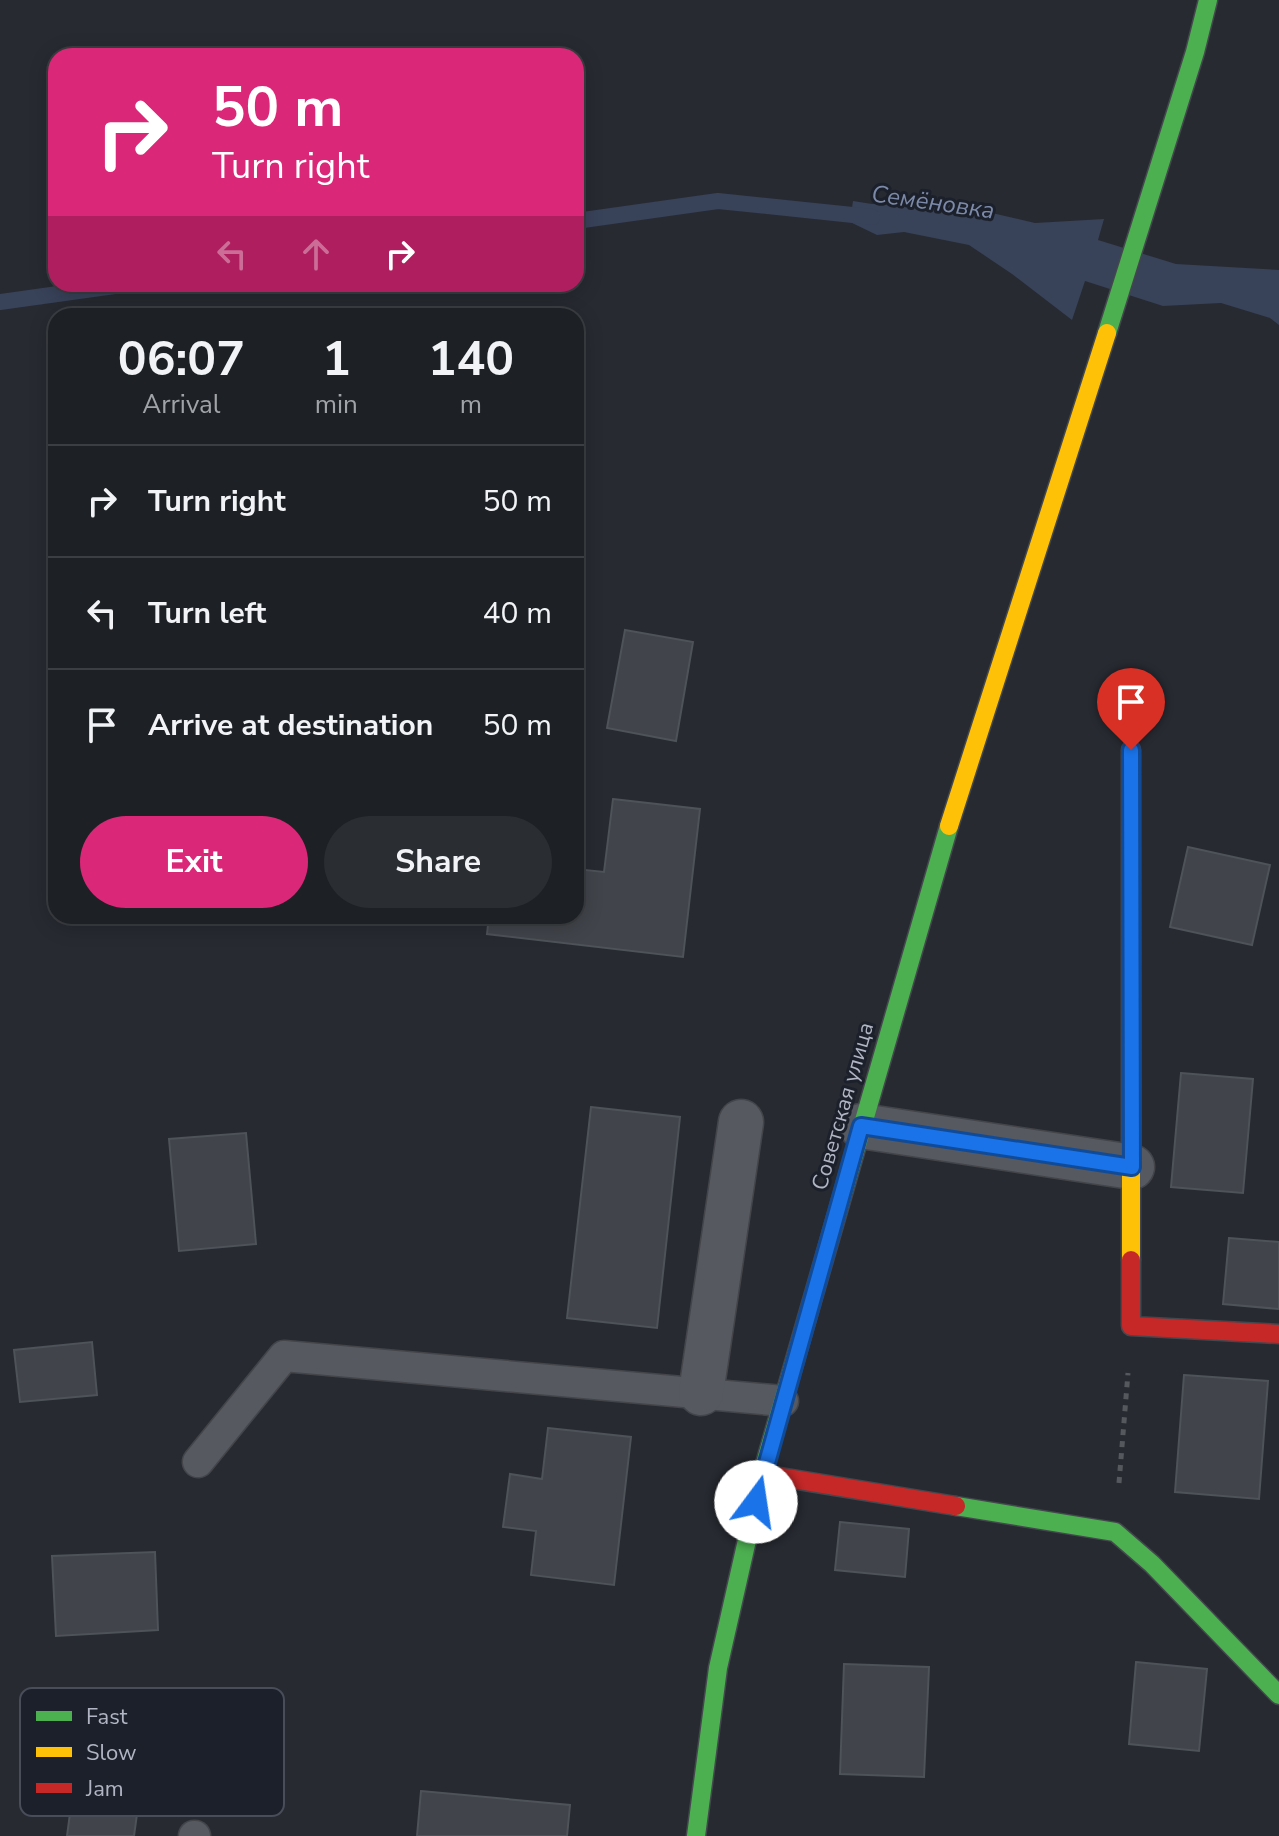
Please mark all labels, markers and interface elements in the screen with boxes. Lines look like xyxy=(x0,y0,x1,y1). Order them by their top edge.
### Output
text: 50 m xyxy=(212,69,343,146)
icon: right xyxy=(80,80,184,184)
text: Turn right xyxy=(212,142,369,191)
water label: Семёновка xyxy=(869,178,997,226)
icon: left xyxy=(210,232,254,276)
icon: ahead xyxy=(294,232,338,276)
icon: right xyxy=(378,232,422,276)
text: 06:07 xyxy=(118,326,245,392)
text: 1 xyxy=(322,326,351,392)
text: 140 xyxy=(428,326,514,392)
text: Arrival xyxy=(142,387,221,422)
text: min xyxy=(315,387,358,422)
text: m xyxy=(460,387,482,422)
icon: right xyxy=(80,479,124,523)
text: Turn right xyxy=(148,481,286,522)
text: 50 m xyxy=(483,481,552,522)
icon: left xyxy=(80,591,124,635)
text: Turn left xyxy=(148,593,266,634)
text: 40 m xyxy=(483,593,552,634)
pin xyxy=(1097,668,1165,750)
icon: arrive xyxy=(1109,680,1153,724)
icon: arrive xyxy=(80,703,124,747)
text: Arrive at destination xyxy=(148,705,433,746)
text: 50 m xyxy=(483,705,552,746)
button: Exit xyxy=(80,816,308,908)
button: Share xyxy=(324,816,552,908)
street label: Советская улица xyxy=(805,1019,881,1194)
position arrow xyxy=(714,1460,798,1544)
legend xyxy=(20,1688,284,1816)
text: Fast xyxy=(86,1702,128,1732)
text: Slow xyxy=(86,1738,137,1768)
text: Jam xyxy=(85,1774,124,1804)

